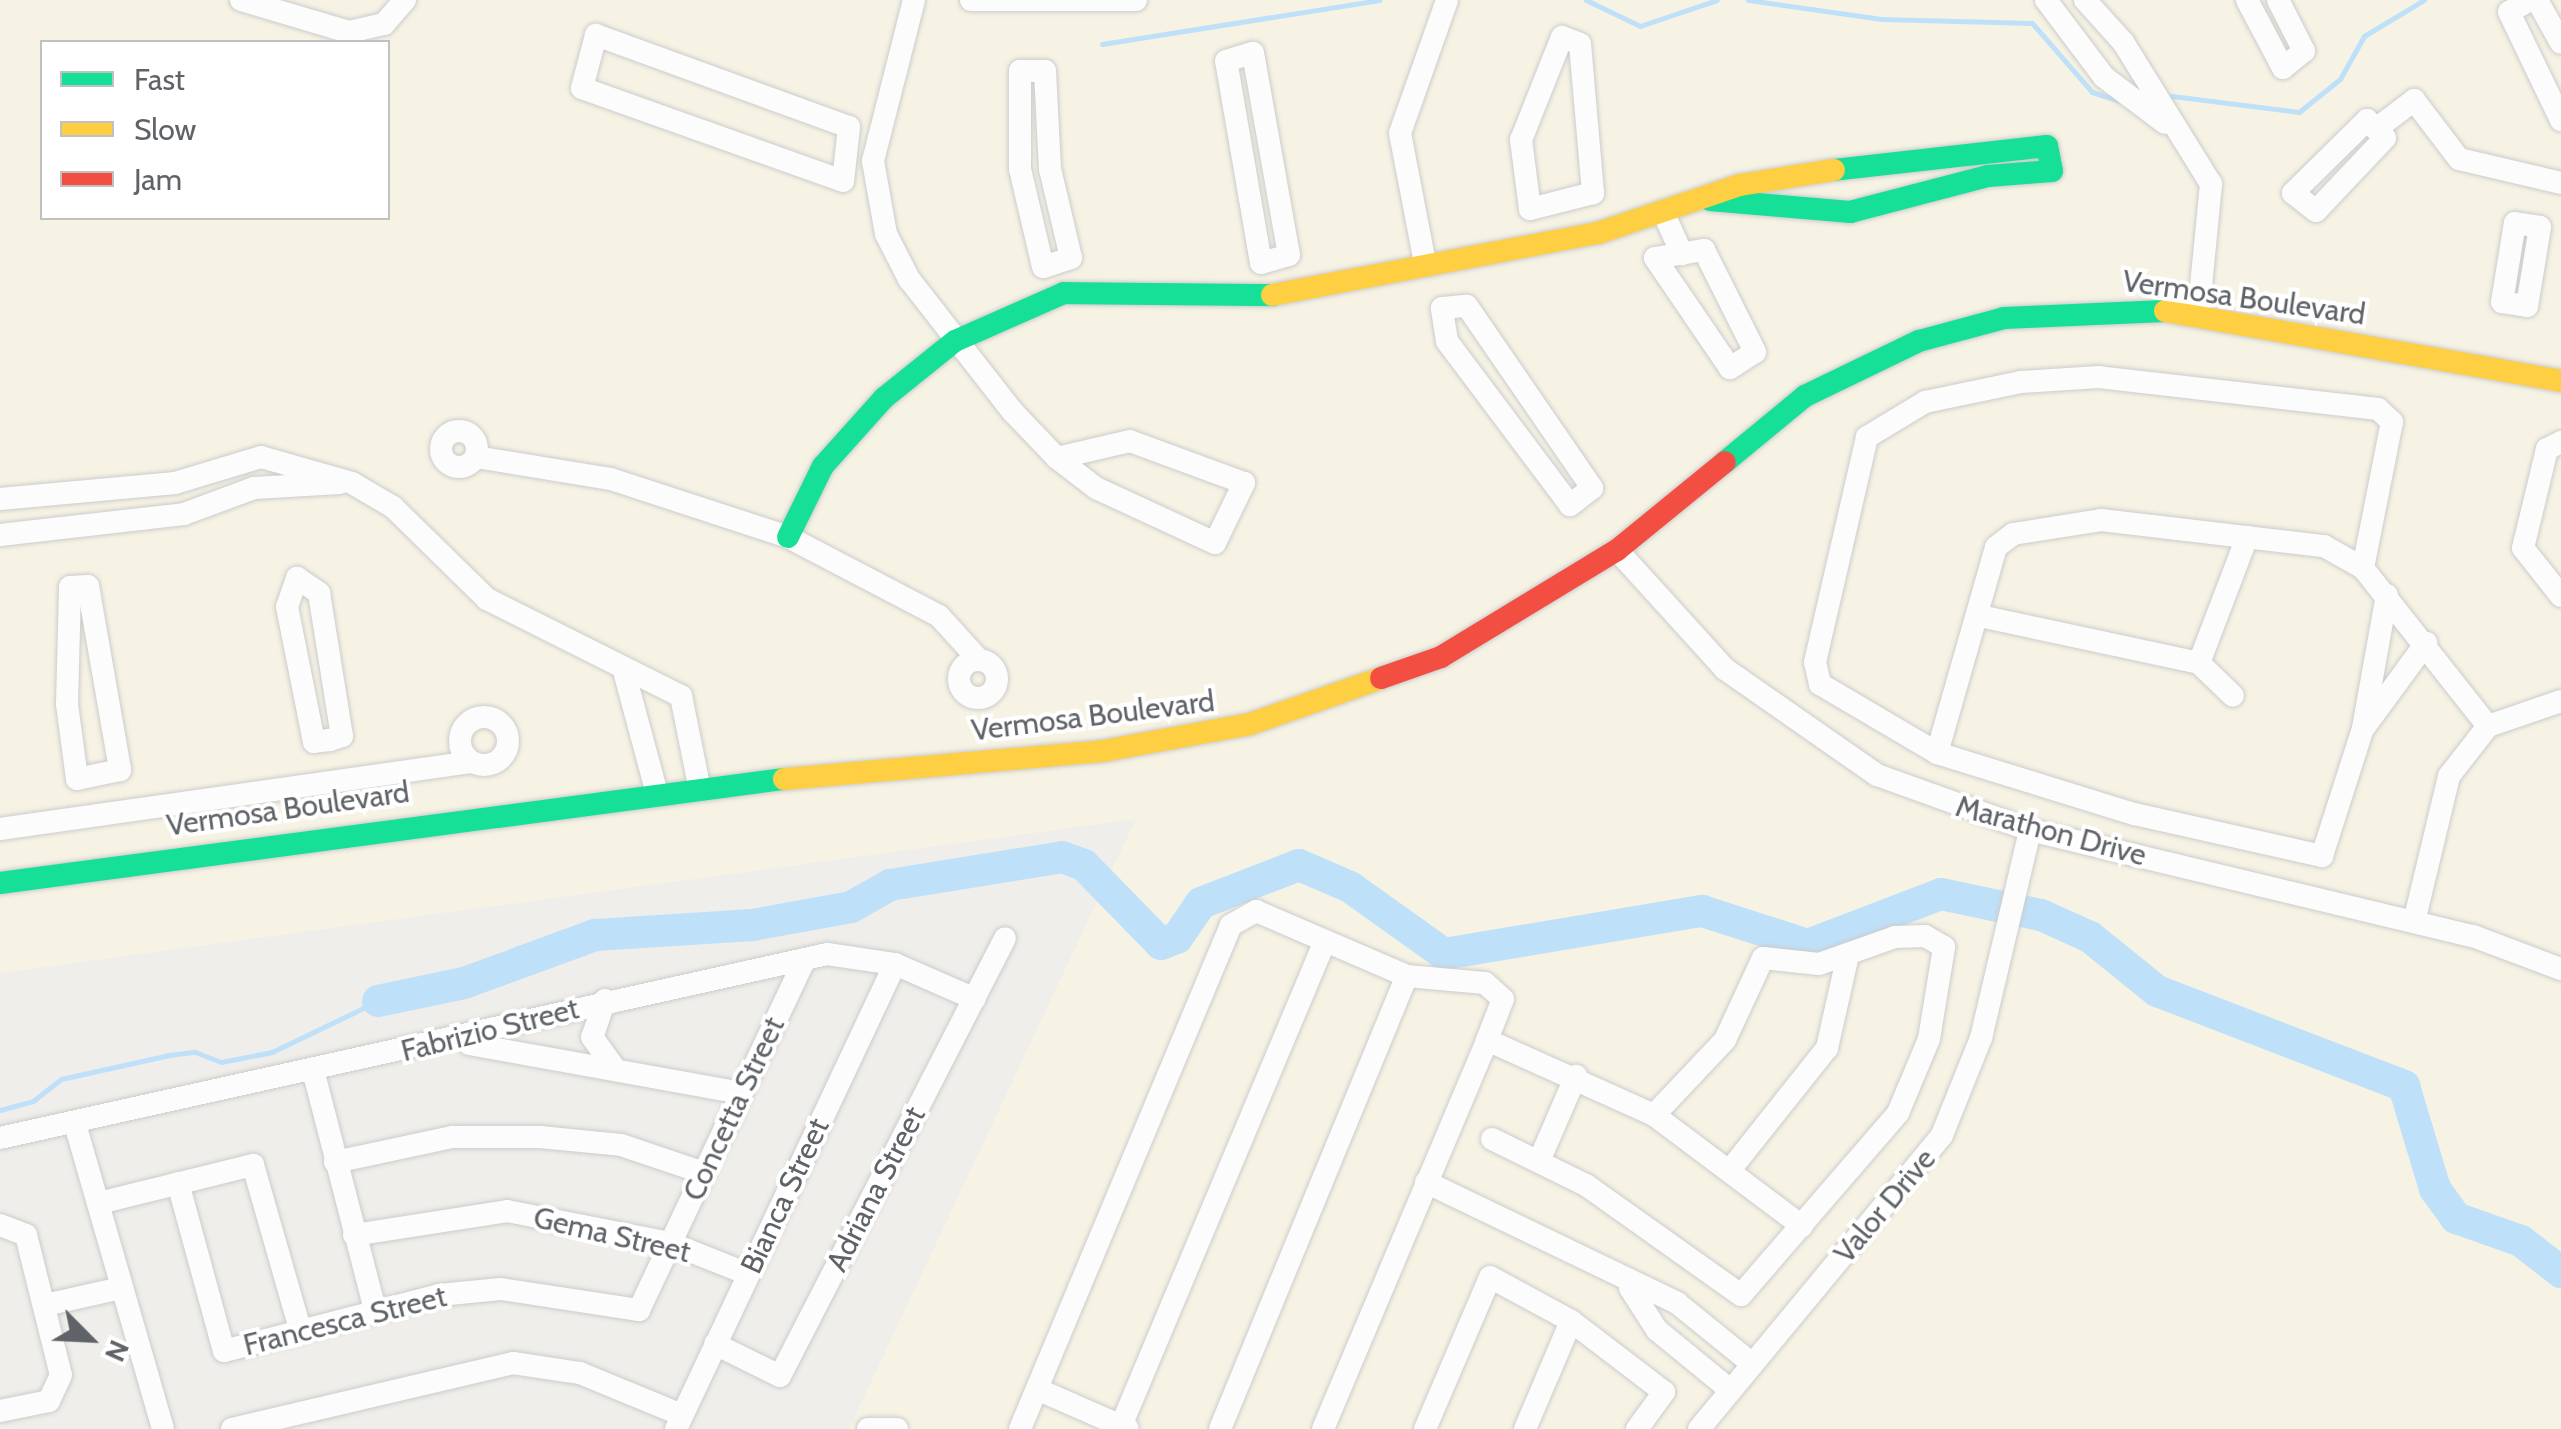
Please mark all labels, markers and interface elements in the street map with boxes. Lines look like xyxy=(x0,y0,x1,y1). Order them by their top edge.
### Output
legend xyxy=(40,40,390,220)
text: Fast xyxy=(134,61,185,98)
text: Slow xyxy=(134,111,196,148)
text: Jam xyxy=(134,161,182,198)
street label: Vermosa Boulevard xyxy=(2120,263,2368,333)
street label: Vermosa Boulevard xyxy=(969,683,1217,749)
street label: Vermosa Boulevard xyxy=(164,774,412,844)
street label: Marathon Drive xyxy=(1952,788,2150,874)
street label: Fabrizio Street xyxy=(397,991,583,1069)
street label: Concetta Street xyxy=(676,1011,792,1207)
street label: Adriana Street xyxy=(819,1101,933,1277)
street label: Bianca Street xyxy=(733,1113,837,1279)
street label: Valor Drive xyxy=(1827,1141,1943,1271)
street label: Gema Street xyxy=(530,1199,694,1271)
street label: Francesca Street xyxy=(240,1278,450,1364)
north arrow xyxy=(40,1289,140,1389)
text: N xyxy=(98,1335,137,1367)

